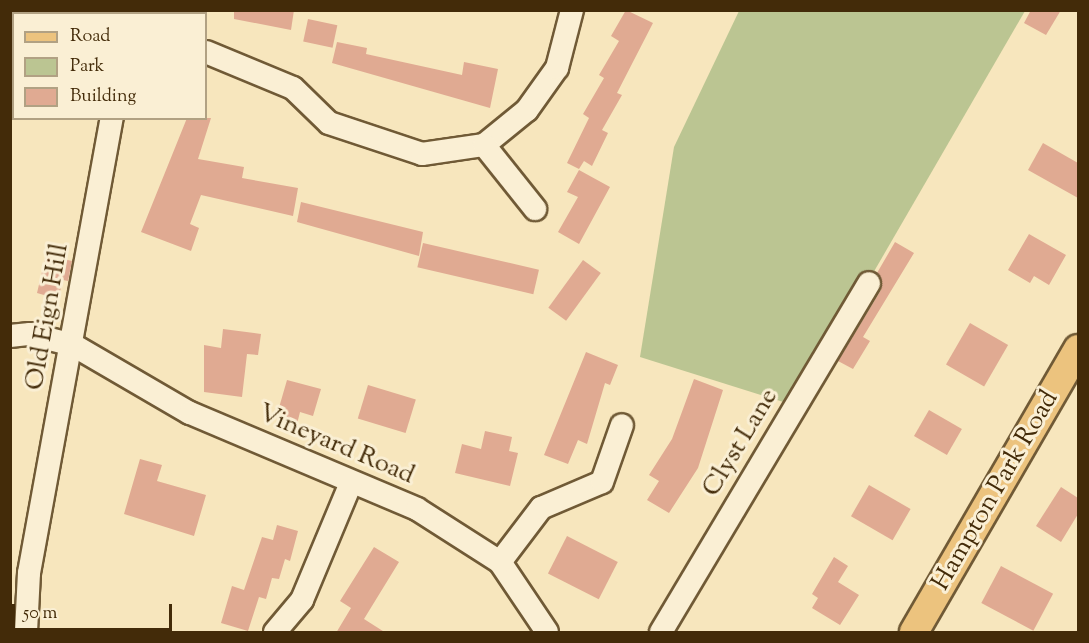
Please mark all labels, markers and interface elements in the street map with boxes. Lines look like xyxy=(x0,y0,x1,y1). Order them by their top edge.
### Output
legend xyxy=(12,12,207,120)
text: Road xyxy=(70,24,110,50)
text: Park xyxy=(70,54,104,80)
text: Building xyxy=(70,84,136,110)
street label: Old Eign Hill xyxy=(20,241,76,393)
street label: Clyst Lane xyxy=(697,383,785,503)
street label: Hampton Park Road xyxy=(926,385,1066,597)
street label: Vineyard Road xyxy=(253,398,419,492)
scale bar xyxy=(15,592,176,630)
text: 50 m xyxy=(23,601,57,627)

